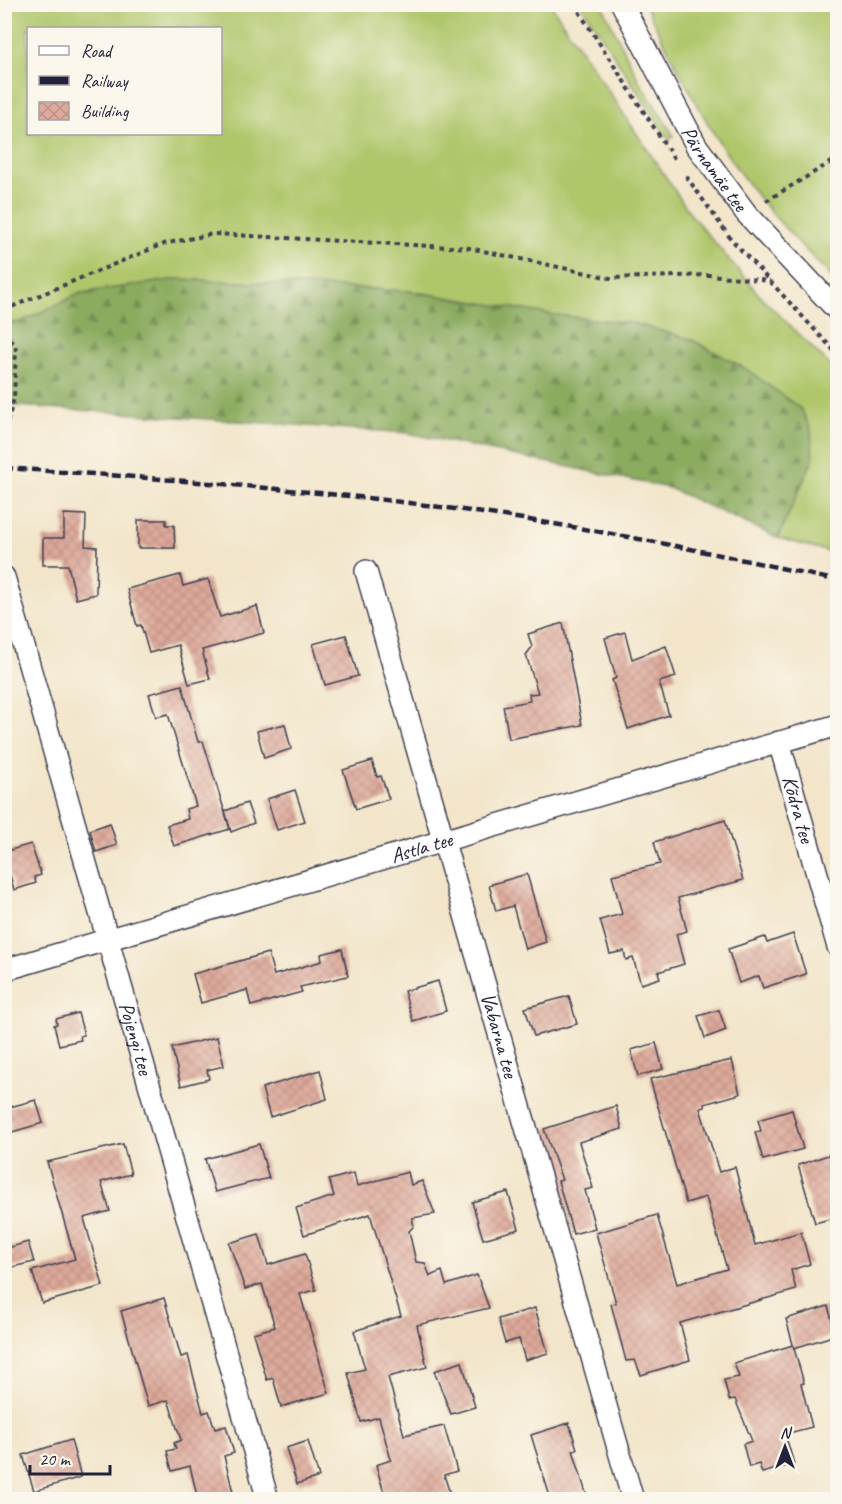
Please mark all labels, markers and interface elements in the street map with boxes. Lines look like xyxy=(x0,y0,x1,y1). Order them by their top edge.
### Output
legend xyxy=(27,27,222,135)
text: Road xyxy=(81,40,114,62)
text: Railway xyxy=(81,70,129,92)
text: Building xyxy=(81,100,130,122)
street label: Pärnamäe tee xyxy=(675,122,754,217)
street label: Kõdra tee xyxy=(776,773,821,847)
street label: Astla tee xyxy=(388,826,456,869)
street label: Vabarna tee xyxy=(475,990,524,1082)
street label: Pojengi tee xyxy=(113,999,159,1079)
north arrow xyxy=(755,1417,815,1477)
text: N xyxy=(780,1423,793,1443)
scale bar xyxy=(30,1438,110,1476)
text: 20 m xyxy=(39,1448,72,1470)

